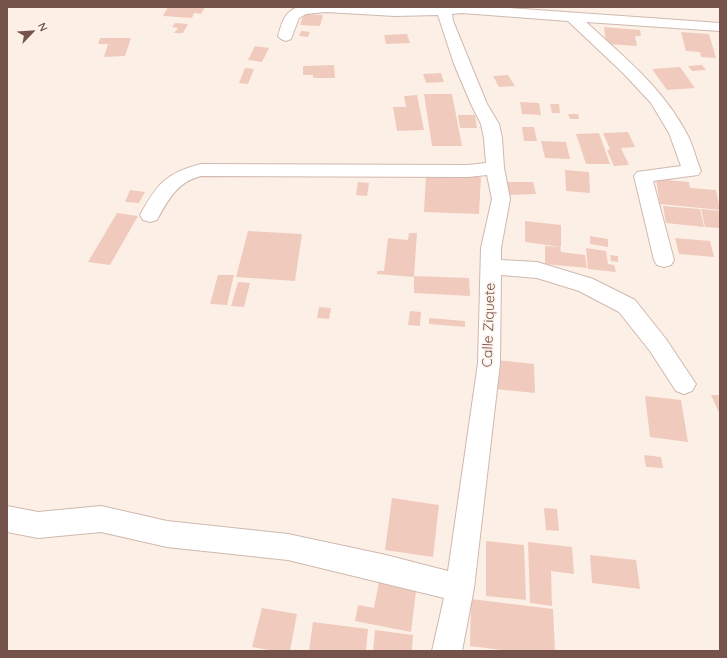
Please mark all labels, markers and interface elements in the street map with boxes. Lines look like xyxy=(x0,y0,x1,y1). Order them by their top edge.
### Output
north arrow xyxy=(12,12,52,52)
text: N xyxy=(35,20,51,34)
street label: Calle Ziquete xyxy=(479,282,499,368)

